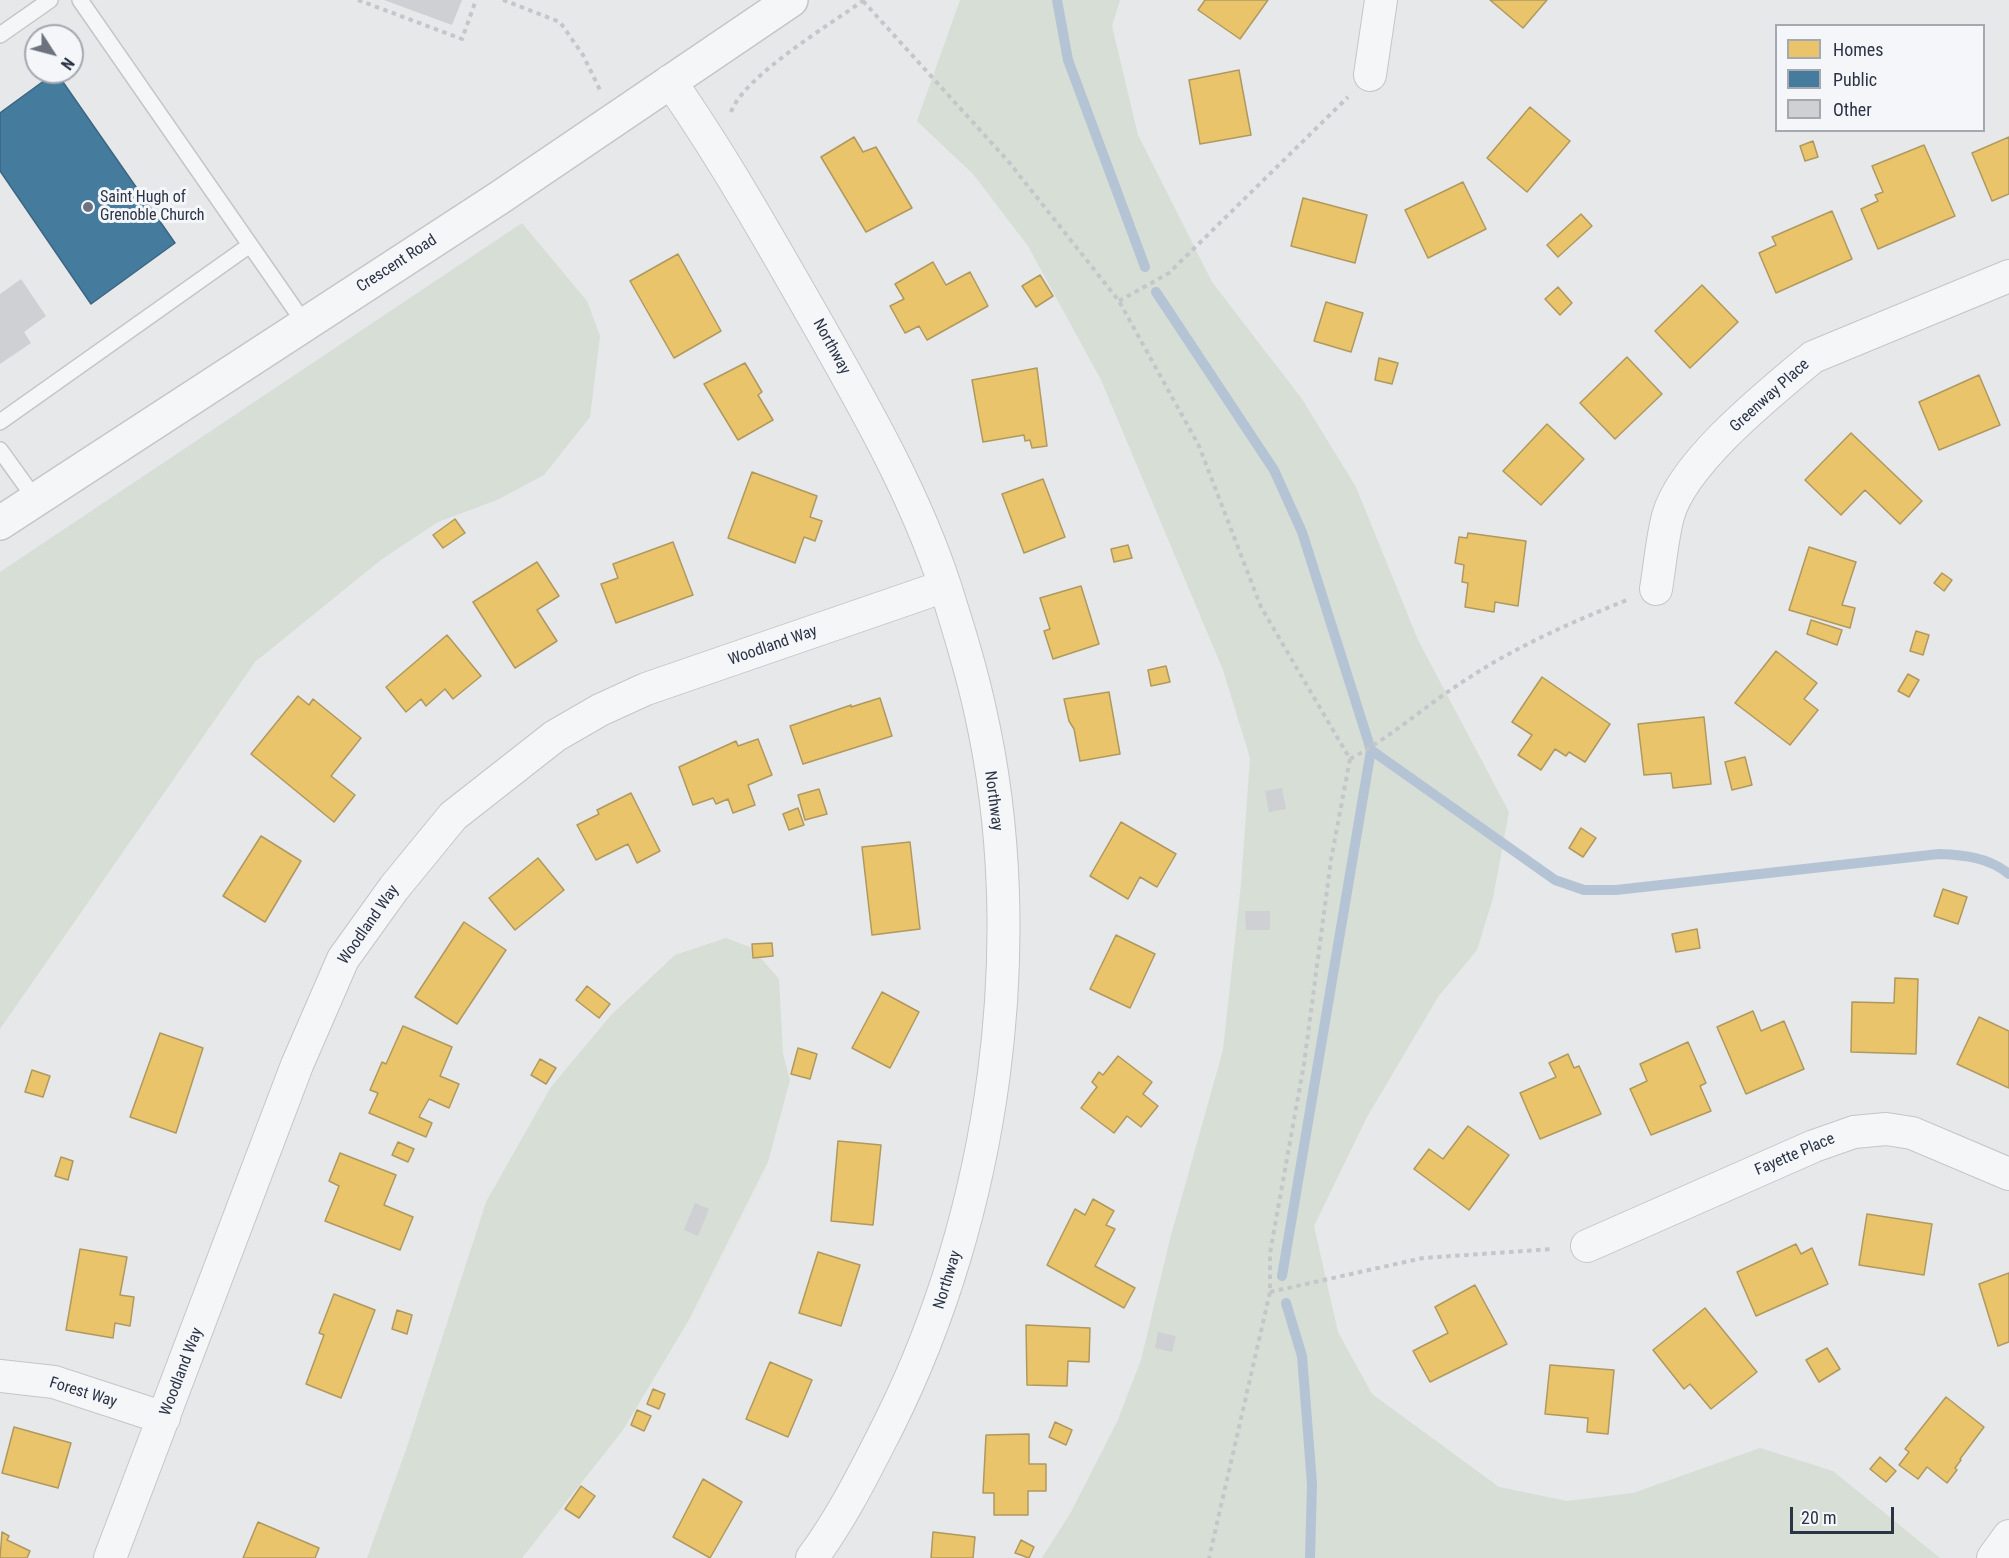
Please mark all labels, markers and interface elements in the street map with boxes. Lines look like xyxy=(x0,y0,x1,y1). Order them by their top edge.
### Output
north arrow xyxy=(24,24,84,84)
legend xyxy=(1775,24,1985,132)
text: Homes xyxy=(1833,39,1883,60)
text: N xyxy=(57,54,78,73)
text: Public xyxy=(1833,69,1877,90)
text: Other xyxy=(1833,99,1872,120)
place label: Saint Hugh of Grenoble Church xyxy=(100,188,205,226)
marker: Saint Hugh of Grenoble Church xyxy=(81,200,95,214)
street label: Crescent Road xyxy=(353,231,441,297)
street label: Northway xyxy=(808,316,854,378)
street label: Greenway Place xyxy=(1726,355,1814,437)
street label: Woodland Way xyxy=(726,622,820,670)
street label: Northway xyxy=(980,770,1006,832)
street label: Woodland Way xyxy=(335,881,403,969)
street label: Fayette Place xyxy=(1752,1130,1838,1180)
street label: Northway xyxy=(930,1248,966,1312)
street label: Woodland Way xyxy=(156,1325,208,1419)
street label: Forest Way xyxy=(47,1374,119,1412)
scale bar xyxy=(1793,1495,1896,1533)
text: 20 m xyxy=(1801,1507,1836,1528)

